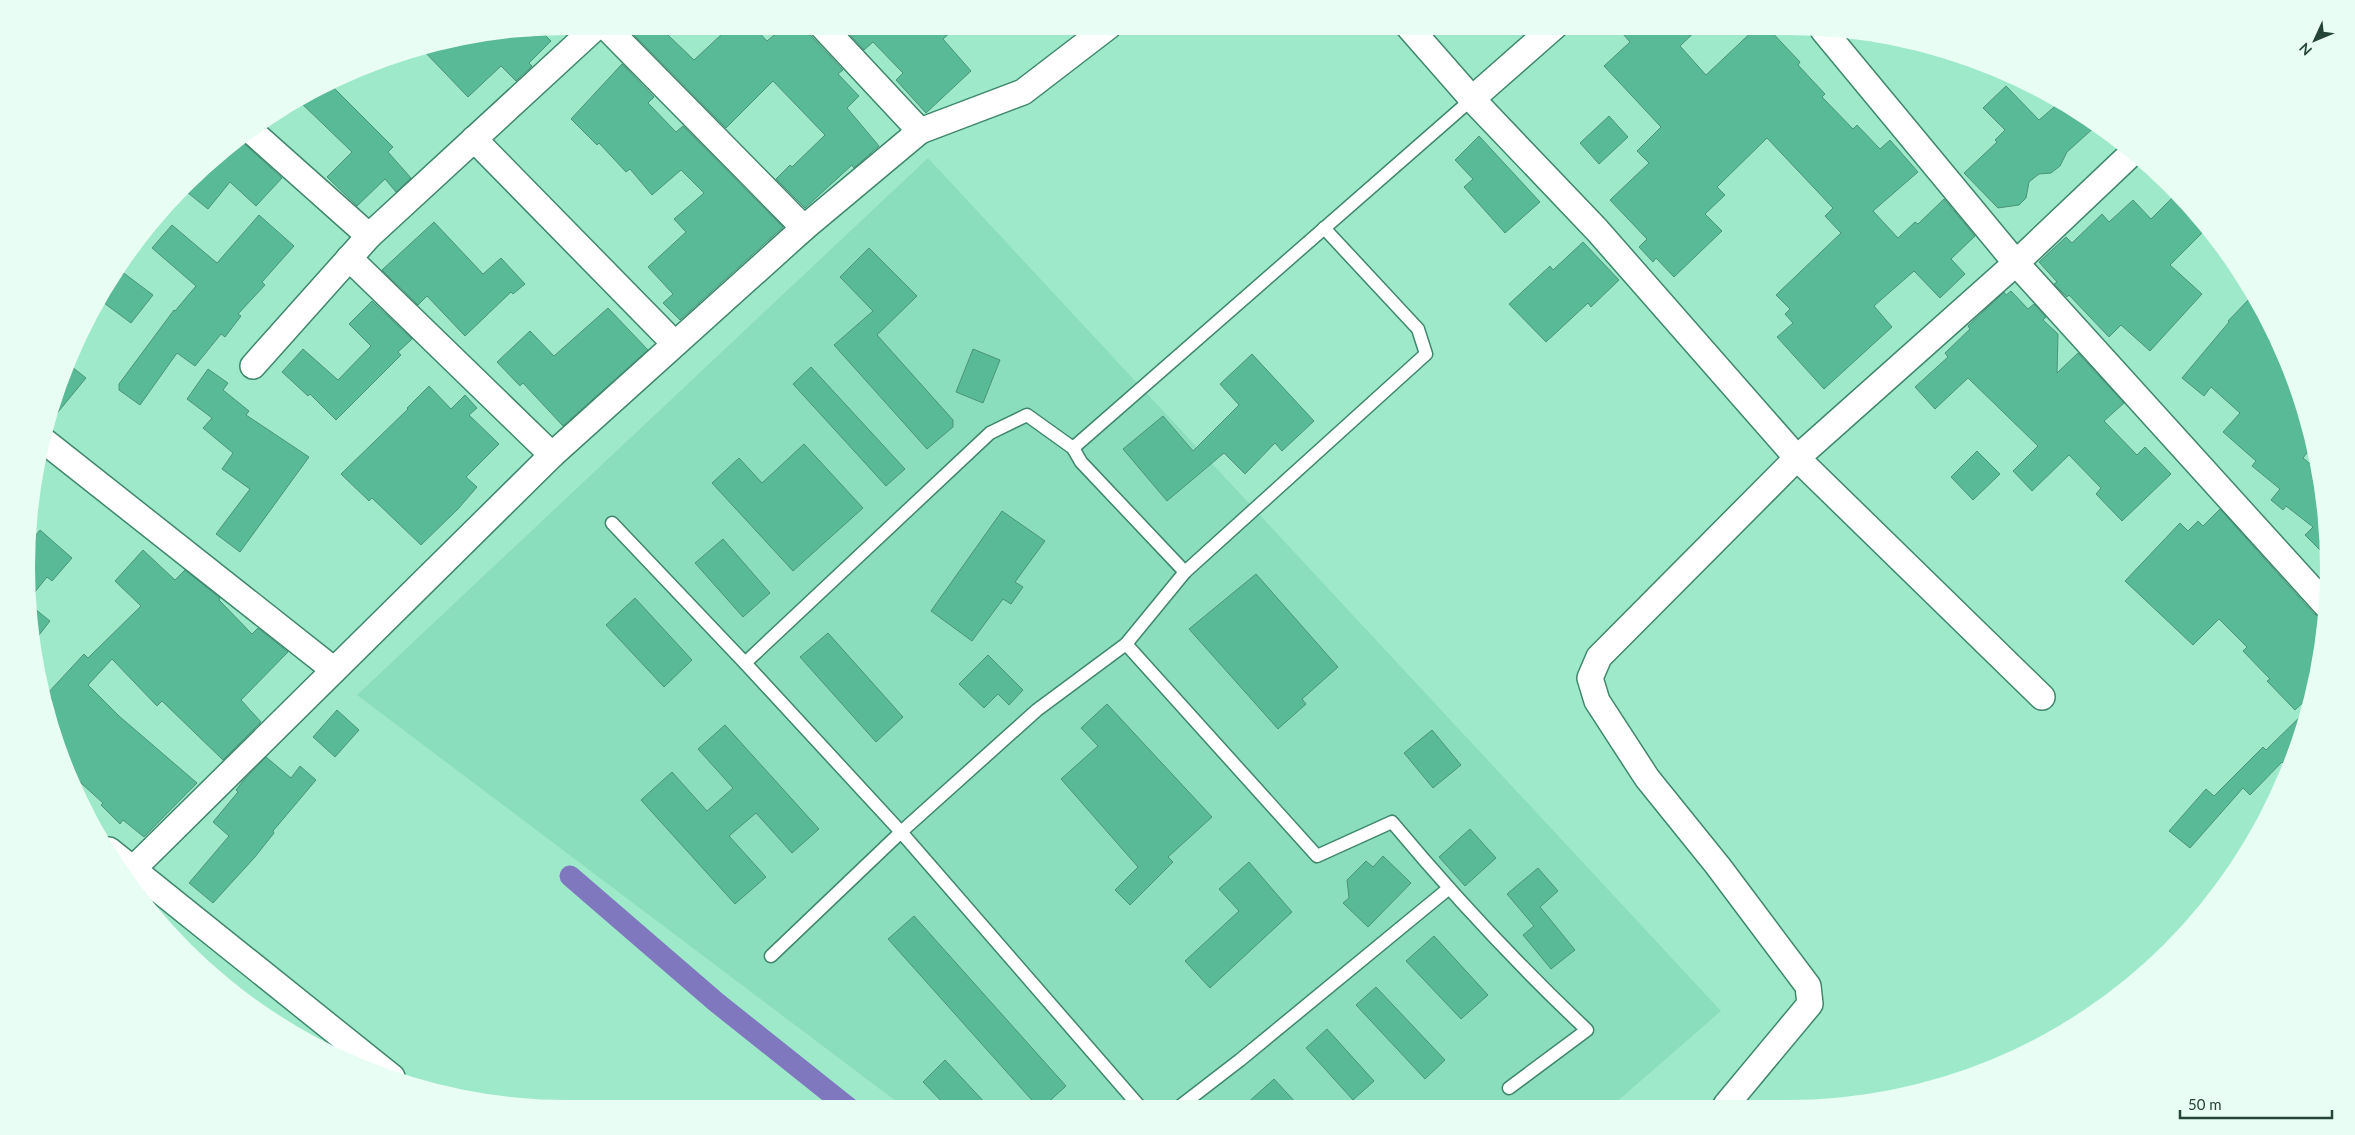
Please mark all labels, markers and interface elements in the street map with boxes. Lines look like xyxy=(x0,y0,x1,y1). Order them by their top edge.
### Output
north arrow xyxy=(2290,15,2340,65)
text: N xyxy=(2295,40,2315,59)
scale bar xyxy=(2180,1088,2332,1120)
text: 50 m xyxy=(2188,1095,2222,1113)

